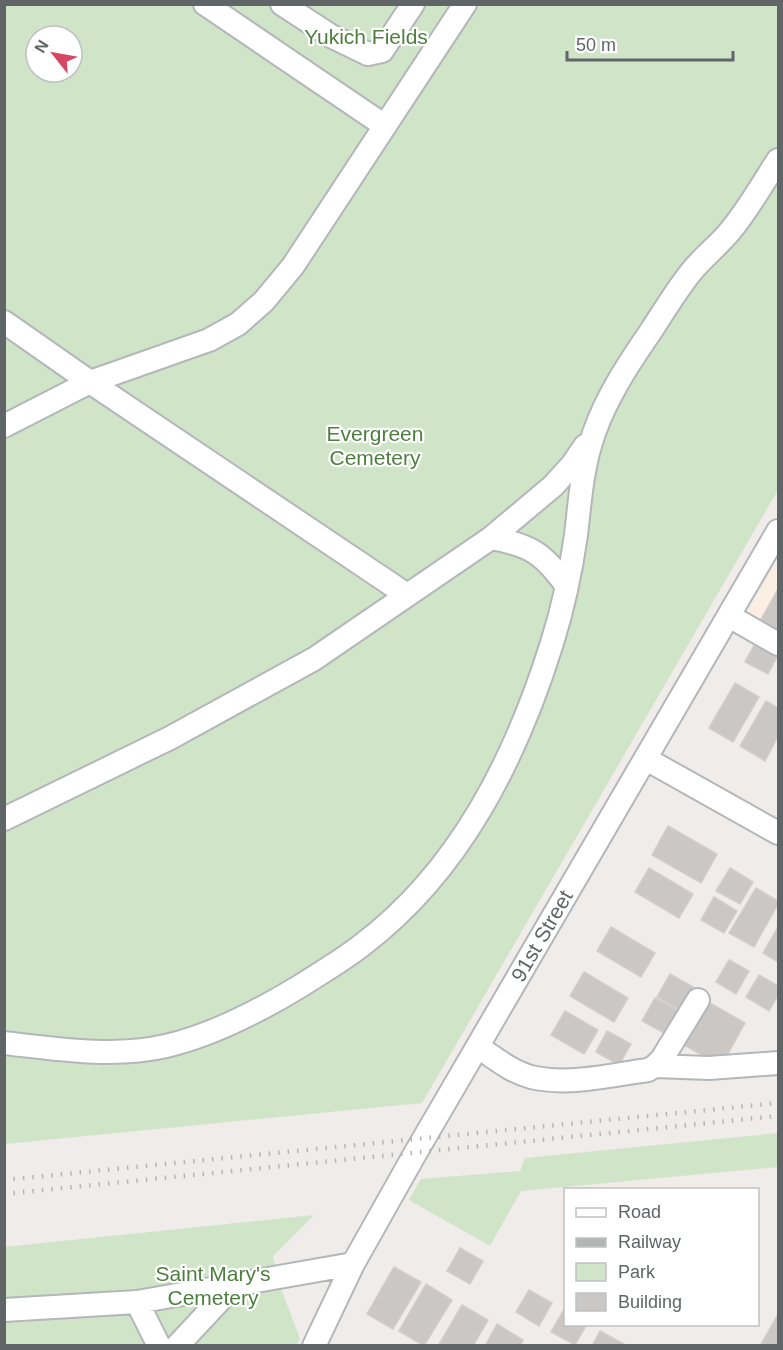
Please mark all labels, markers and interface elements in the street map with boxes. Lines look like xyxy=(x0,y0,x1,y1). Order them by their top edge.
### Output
north arrow xyxy=(24,24,84,84)
scale bar xyxy=(567,24,734,62)
park label: Yukich Fields xyxy=(304,25,428,48)
text: 50 m xyxy=(576,35,616,55)
text: N xyxy=(31,37,52,56)
park label: Evergreen Cemetery xyxy=(327,422,423,469)
street label: 91st Street xyxy=(506,886,577,985)
legend xyxy=(564,1188,759,1326)
text: Road xyxy=(618,1202,661,1222)
text: Railway xyxy=(618,1232,681,1252)
park label: Saint Mary's Cemetery xyxy=(156,1262,270,1309)
text: Park xyxy=(618,1262,656,1282)
text: Building xyxy=(618,1292,682,1312)

